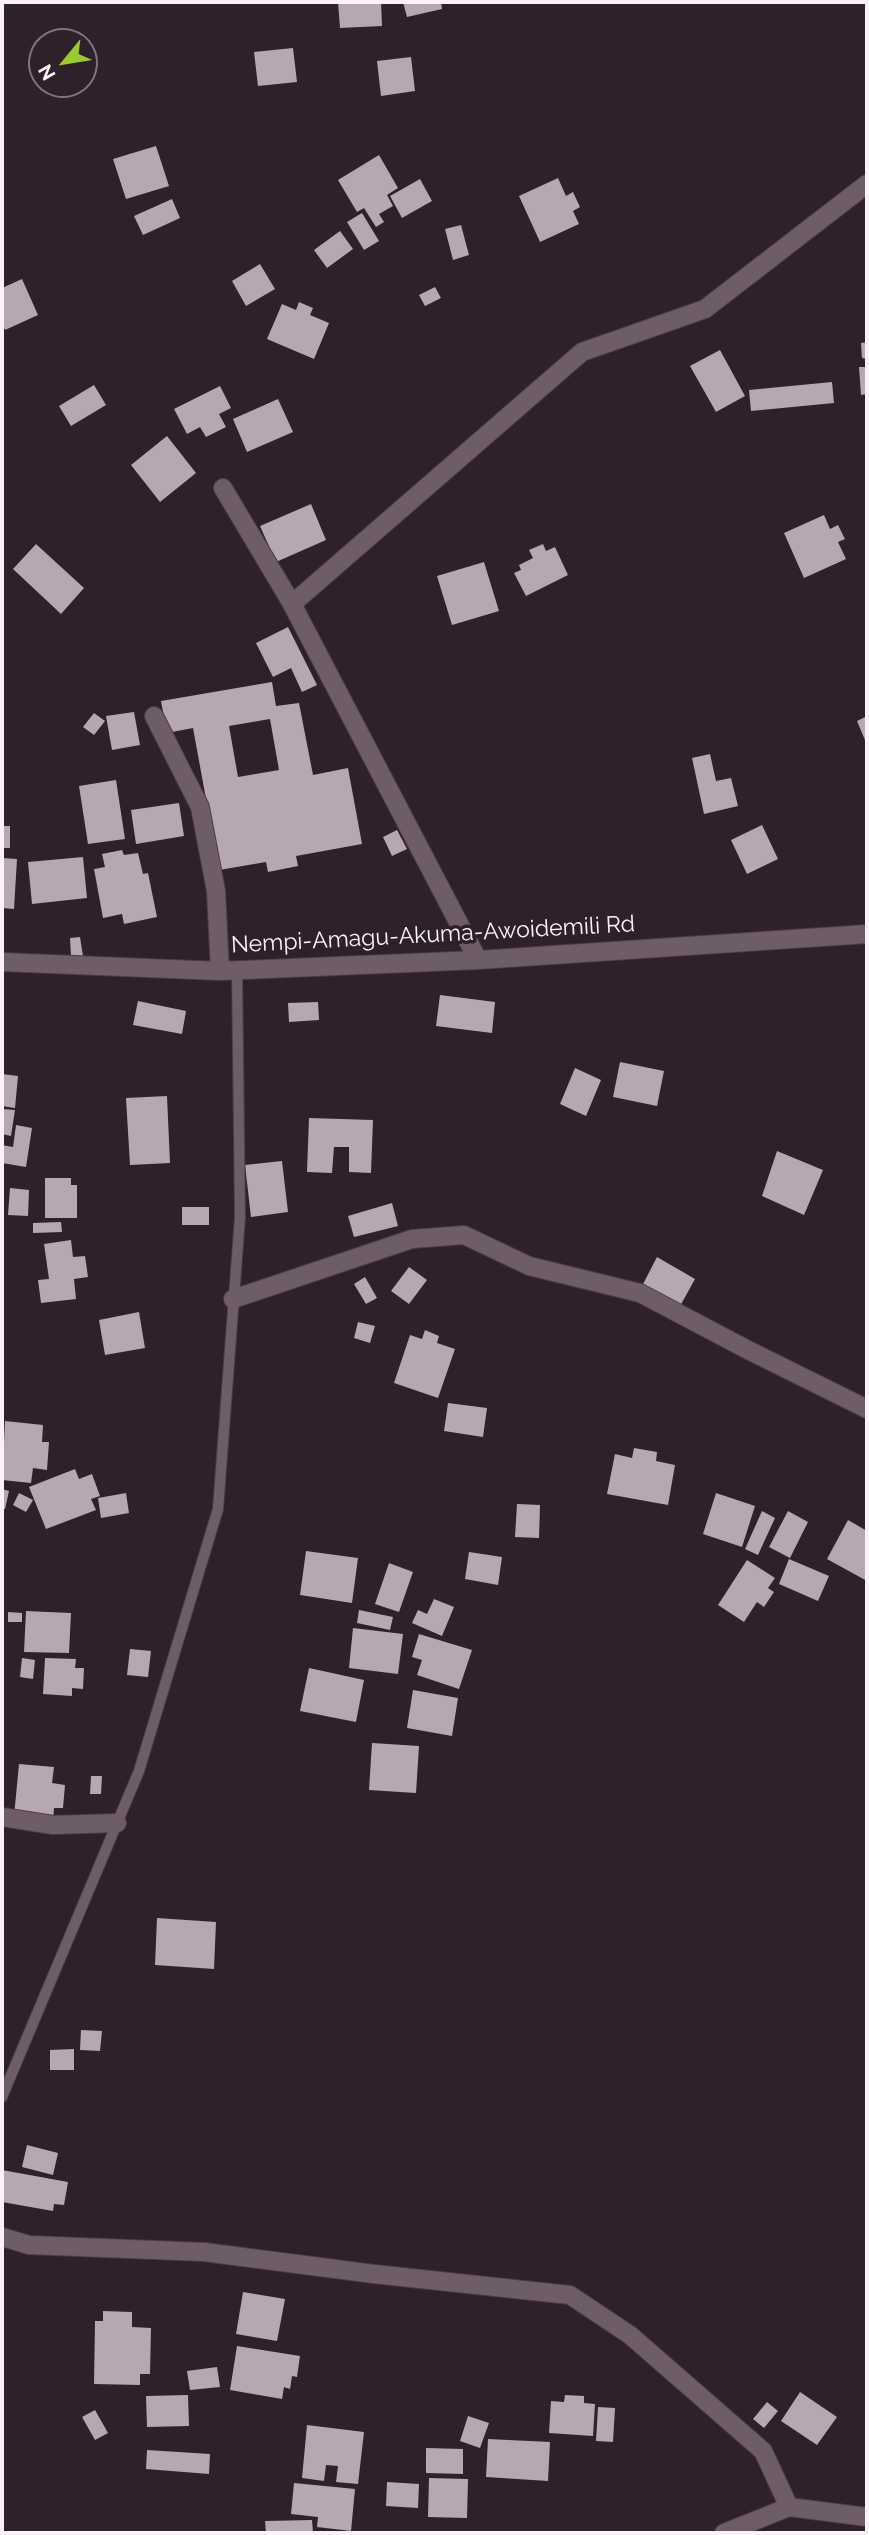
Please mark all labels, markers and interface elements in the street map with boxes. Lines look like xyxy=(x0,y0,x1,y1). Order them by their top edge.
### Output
north arrow xyxy=(28,28,98,98)
text: N xyxy=(33,61,60,84)
street label: Nempi-Amagu-Akuma-Awoidemili Rd xyxy=(230,911,636,959)

